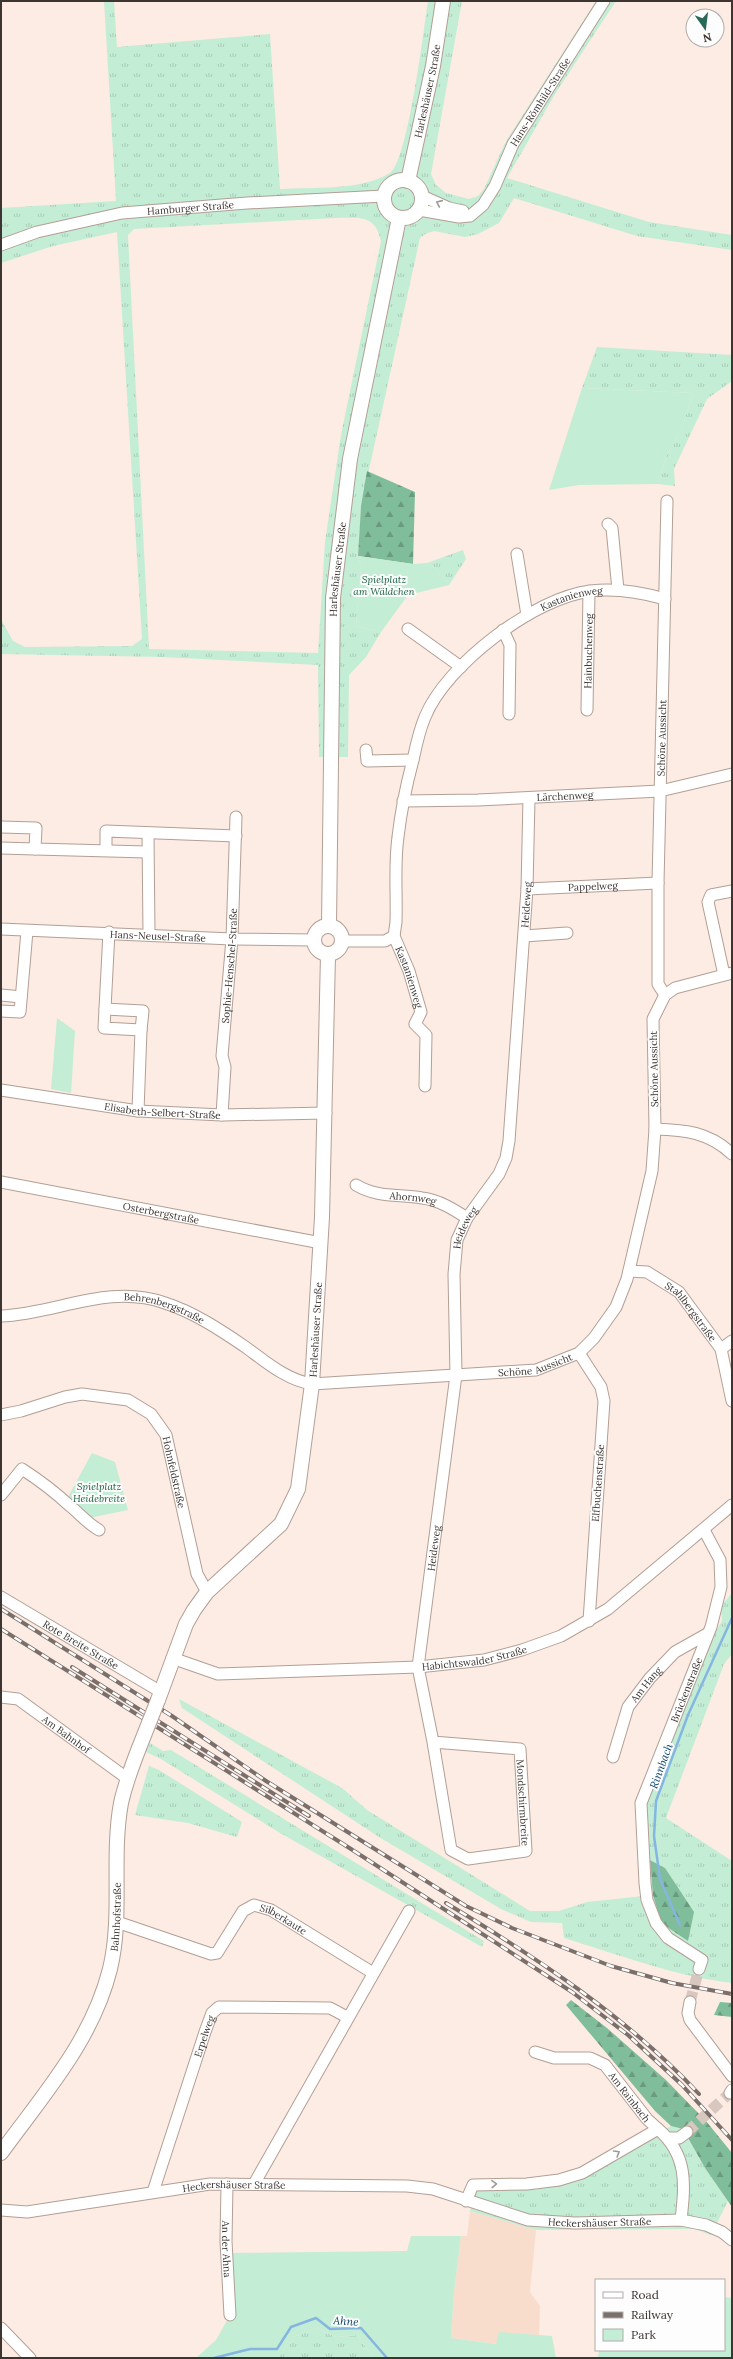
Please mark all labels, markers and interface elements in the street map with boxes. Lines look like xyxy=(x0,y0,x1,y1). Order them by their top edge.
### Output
north arrow xyxy=(685,8,725,48)
text: N xyxy=(701,30,713,46)
street label: Harleshäuser Straße xyxy=(411,43,443,139)
street label: Hans-Römhild-Straße xyxy=(507,54,573,149)
street label: Hamburger Straße xyxy=(147,198,235,217)
one-way arrow xyxy=(436,200,443,208)
street label: Harleshäuser Straße xyxy=(326,521,349,617)
park label: Spielplatz am Wäldchen xyxy=(353,573,416,598)
street label: Kastanienweg xyxy=(538,584,603,614)
street label: Hainbuchenweg xyxy=(581,613,595,689)
street label: Schöne Aussicht xyxy=(654,700,669,776)
street label: Lärchenweg xyxy=(536,788,594,804)
street label: Pappelweg xyxy=(568,878,619,894)
street label: Heideweg xyxy=(518,881,534,928)
street label: Sophie-Henschel-Straße xyxy=(218,907,240,1024)
street label: Hans-Neusel-Straße xyxy=(110,927,207,944)
street label: Kastanienweg xyxy=(393,944,426,1010)
street label: Schöne Aussicht xyxy=(647,1031,661,1107)
street label: Elisabeth-Selbert-Straße xyxy=(103,1099,222,1121)
street label: Ahornweg xyxy=(388,1188,439,1208)
street label: Osterbergstraße xyxy=(122,1199,201,1226)
street label: Heideweg xyxy=(450,1203,480,1249)
street label: Stahlbergstraße xyxy=(663,1278,720,1344)
street label: Harleshäuser Straße xyxy=(306,1281,325,1378)
street label: Behrenbergstraße xyxy=(124,1290,208,1327)
street label: Schöne Aussicht xyxy=(498,1350,574,1379)
street label: Hohnfeldstraße xyxy=(160,1435,189,1510)
street label: Elfbuchenstraße xyxy=(589,1443,607,1522)
park label: Spielplatz Heidebreite xyxy=(73,1480,125,1505)
street label: Heideweg xyxy=(424,1524,443,1572)
street label: Rote Breite Straße xyxy=(41,1617,122,1672)
street label: Habichtswalder Straße xyxy=(421,1642,529,1673)
street label: Brückenstraße xyxy=(667,1655,705,1724)
street label: Am Hang xyxy=(627,1663,664,1706)
street label: Am Bahnhof xyxy=(39,1712,94,1756)
water label: Rinnbach xyxy=(646,1741,676,1791)
street label: Mondschirmbreite xyxy=(514,1759,532,1847)
street label: Bahnhofstraße xyxy=(107,1882,123,1952)
street label: Silberkaute xyxy=(258,1901,310,1937)
street label: Erpelweg xyxy=(191,2013,217,2059)
street label: Am Rainbach xyxy=(606,2068,654,2125)
one-way arrow xyxy=(613,2150,620,2157)
street label: Heckershäuser Straße xyxy=(181,2177,286,2195)
one-way arrow xyxy=(491,2180,497,2188)
street label: Heckershäuser Straße xyxy=(548,2214,652,2230)
street label: An der Ahna xyxy=(219,2219,234,2278)
legend xyxy=(595,2279,725,2351)
text: Road xyxy=(631,2287,659,2302)
text: Railway xyxy=(631,2307,674,2322)
water label: Ahne xyxy=(332,2313,359,2329)
text: Park xyxy=(631,2327,657,2342)

